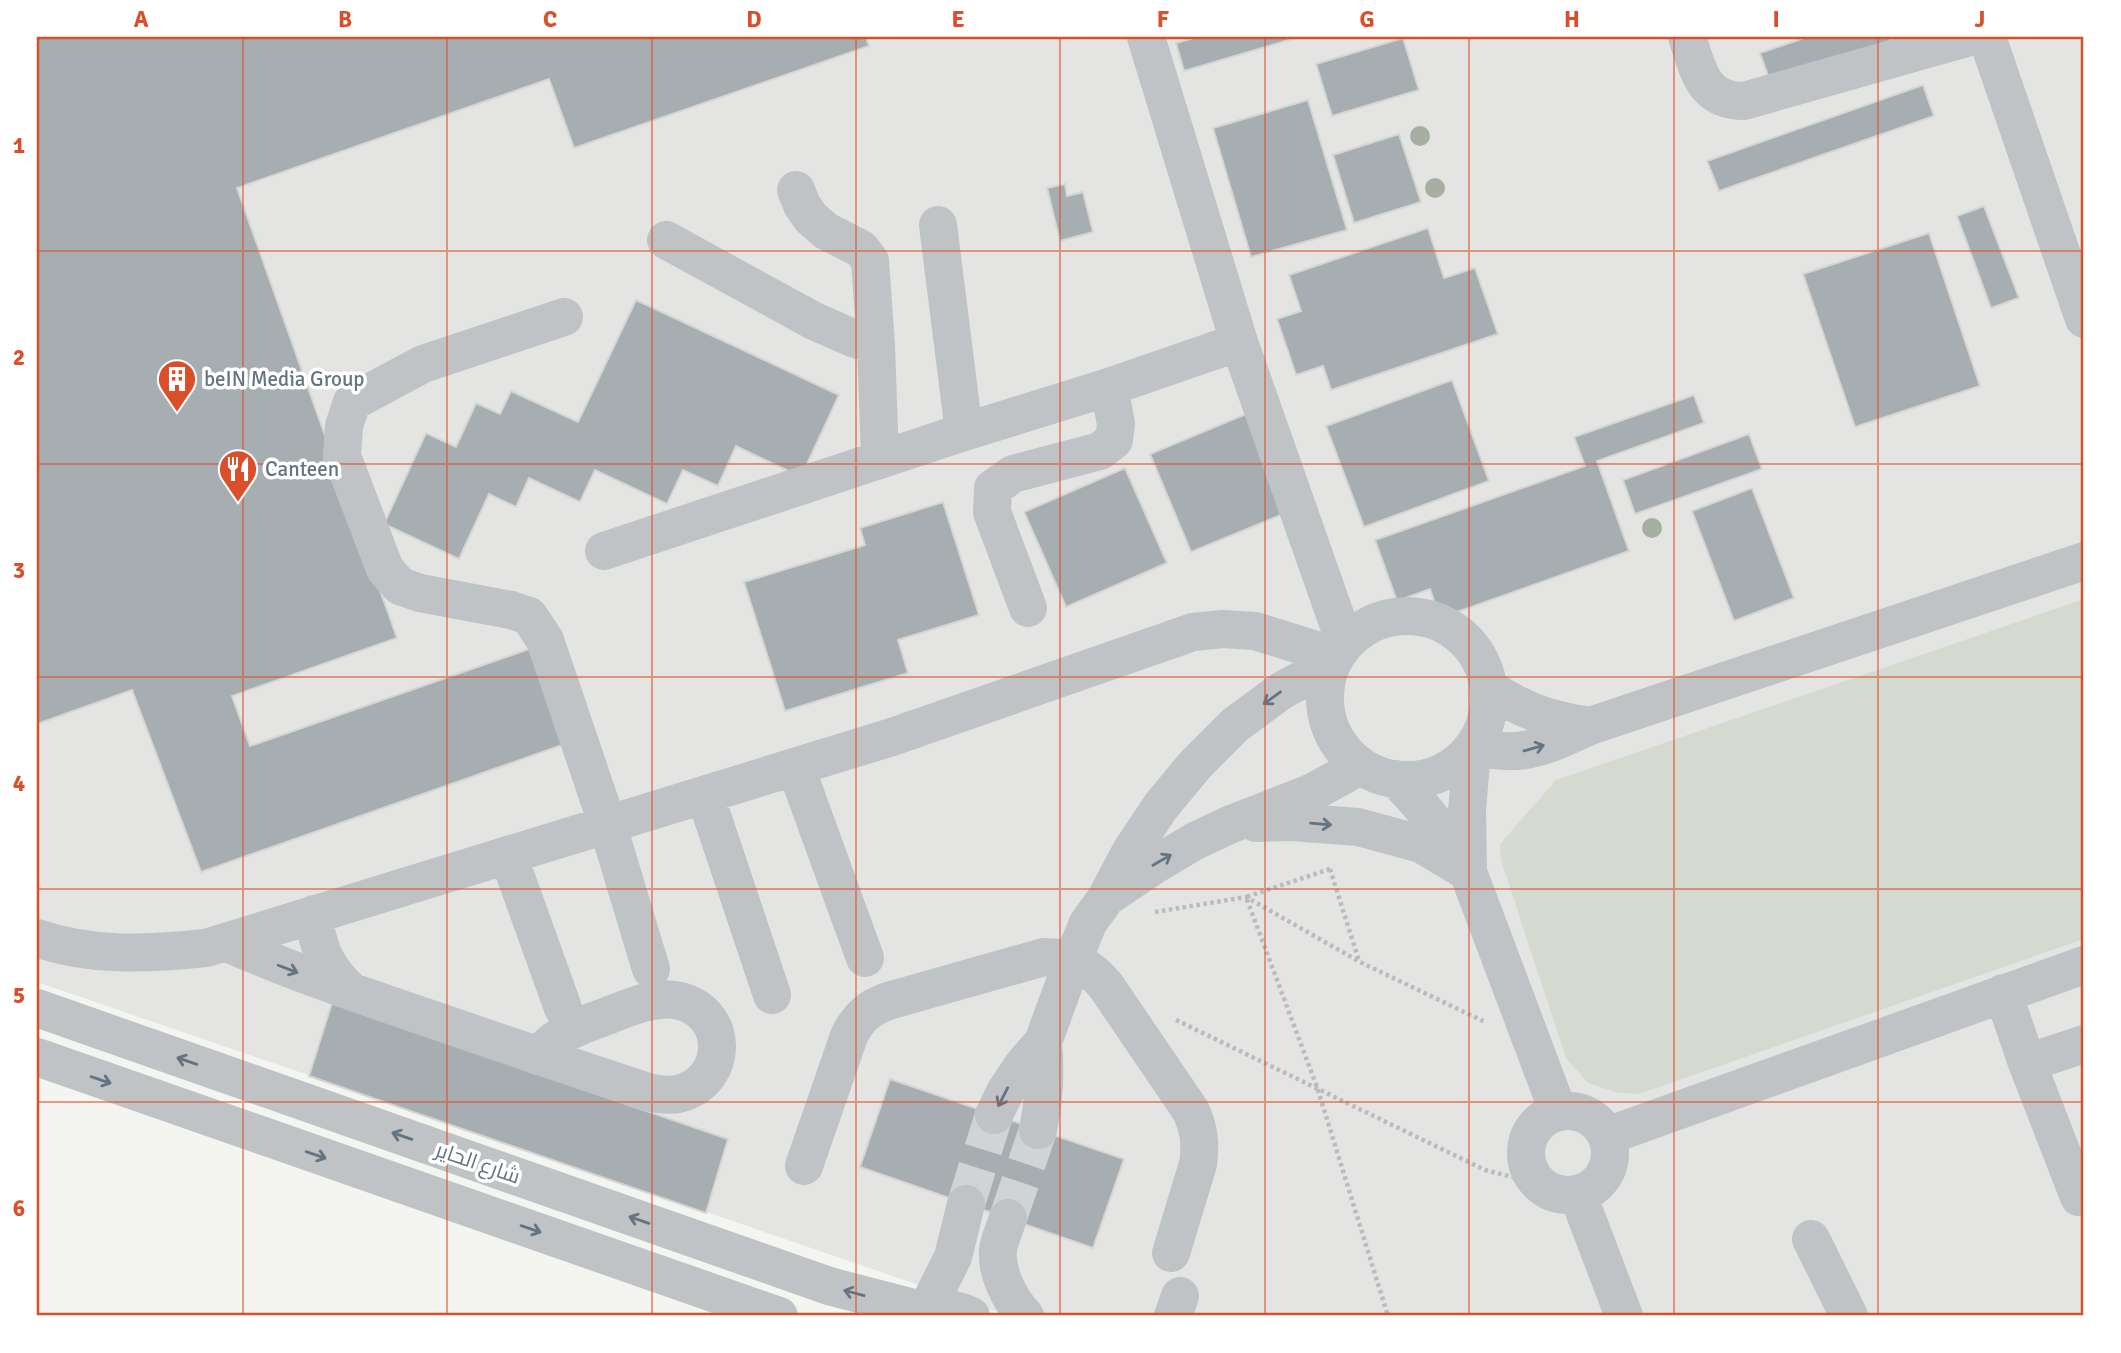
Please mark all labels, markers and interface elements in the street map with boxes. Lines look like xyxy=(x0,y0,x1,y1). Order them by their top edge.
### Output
text: A xyxy=(134,5,149,34)
text: B xyxy=(338,5,352,34)
text: C xyxy=(543,5,557,34)
text: D xyxy=(746,5,762,34)
text: E xyxy=(951,5,965,34)
text: F xyxy=(1157,5,1169,34)
text: G xyxy=(1359,5,1375,34)
text: H xyxy=(1564,5,1580,34)
text: I xyxy=(1772,5,1780,34)
text: J xyxy=(1975,5,1985,34)
text: 1 xyxy=(13,131,25,160)
text: 2 xyxy=(13,343,25,372)
building icon: beIN Media Group xyxy=(156,358,198,413)
place label: beIN Media Group xyxy=(204,366,365,392)
restaurant icon: Canteen xyxy=(217,448,259,503)
place label: Canteen xyxy=(265,456,339,482)
text: 3 xyxy=(13,556,25,585)
one-way arrow xyxy=(1262,690,1281,705)
one-way arrow xyxy=(1522,741,1544,754)
text: 4 xyxy=(13,769,25,798)
one-way arrow xyxy=(1309,818,1332,831)
one-way arrow xyxy=(1152,853,1172,867)
one-way arrow xyxy=(276,963,298,976)
text: 5 xyxy=(13,981,25,1010)
one-way arrow xyxy=(176,1054,198,1066)
one-way arrow xyxy=(90,1075,112,1087)
one-way arrow xyxy=(996,1086,1009,1107)
one-way arrow xyxy=(391,1129,413,1141)
street label: شارع الحاير xyxy=(431,1136,524,1190)
one-way arrow xyxy=(305,1149,327,1162)
text: 6 xyxy=(13,1194,25,1223)
one-way arrow xyxy=(629,1213,651,1225)
one-way arrow xyxy=(519,1224,541,1236)
one-way arrow xyxy=(844,1286,866,1299)

